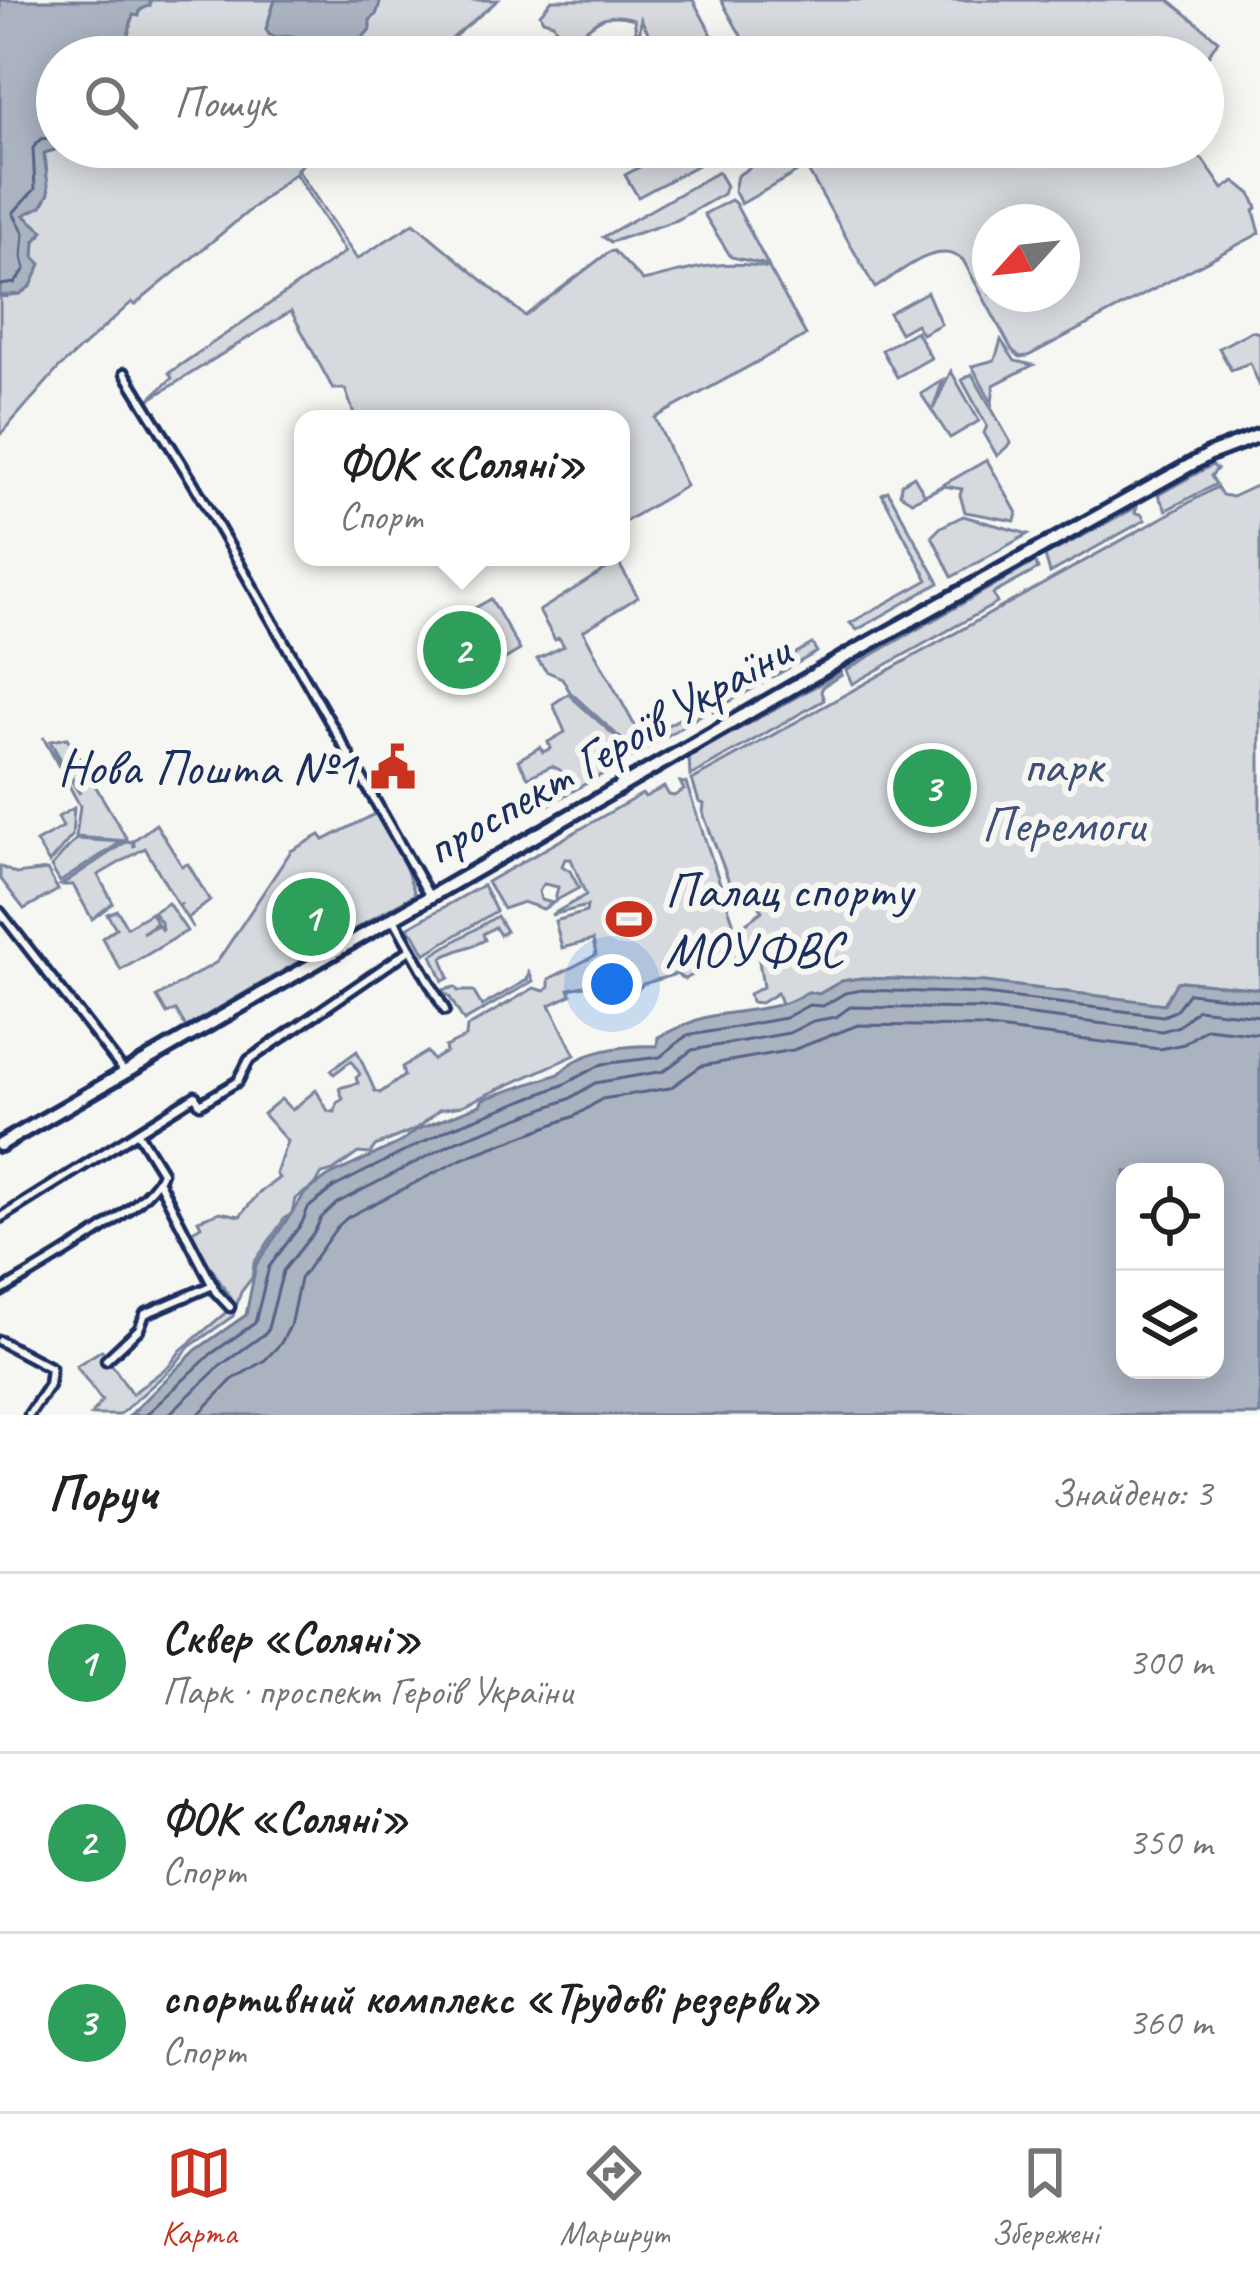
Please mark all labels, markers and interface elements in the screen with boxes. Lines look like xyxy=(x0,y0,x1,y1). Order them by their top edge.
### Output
search box xyxy=(36,36,1224,168)
icon: search xyxy=(78,69,144,135)
text: Пошук xyxy=(174,74,274,131)
north arrow xyxy=(972,204,1080,312)
popup xyxy=(294,410,630,566)
text: ФОК «Соляні» xyxy=(339,435,585,492)
text: Спорт xyxy=(339,492,423,541)
pin: 2 xyxy=(423,605,501,695)
street label: проспект Героїв України xyxy=(413,617,804,880)
park label: парк Перемоги xyxy=(981,733,1148,856)
place label: Нова Пошта №1 xyxy=(58,735,360,799)
public building icon: Нова Пошта №1 xyxy=(368,742,418,792)
pin: 3 xyxy=(893,743,971,833)
place label: Палац спорту МОУФВС xyxy=(665,858,916,981)
pin: 1 xyxy=(272,872,350,962)
sports icon: Палац спорту МОУФВС xyxy=(604,894,654,944)
your location xyxy=(582,954,642,1014)
map controls xyxy=(1116,1163,1224,1379)
button: locate xyxy=(1116,1163,1224,1271)
button: layers xyxy=(1116,1271,1224,1379)
text: Поруч xyxy=(48,1461,157,1525)
text: Знайдено: 3 xyxy=(1051,1469,1212,1518)
text: Сквер «Соляні» xyxy=(162,1610,421,1667)
text: 1 xyxy=(78,1638,96,1687)
text: 300 m xyxy=(1128,1638,1212,1687)
text: Парк · проспект Героїв України xyxy=(162,1667,573,1716)
text: ФОК «Соляні» xyxy=(162,1790,409,1847)
text: 2 xyxy=(78,1818,96,1867)
text: 350 m xyxy=(1128,1818,1212,1867)
text: Спорт xyxy=(162,1847,246,1896)
text: спортивний комплекс «Трудові резерви» xyxy=(162,1970,820,2027)
text: 3 xyxy=(78,1998,96,2047)
text: 360 m xyxy=(1128,1998,1212,2047)
text: Спорт xyxy=(162,2027,246,2076)
tab: Карта xyxy=(161,2140,237,2254)
tab: Маршрут xyxy=(560,2140,668,2254)
tab: Збережені xyxy=(991,2140,1099,2254)

